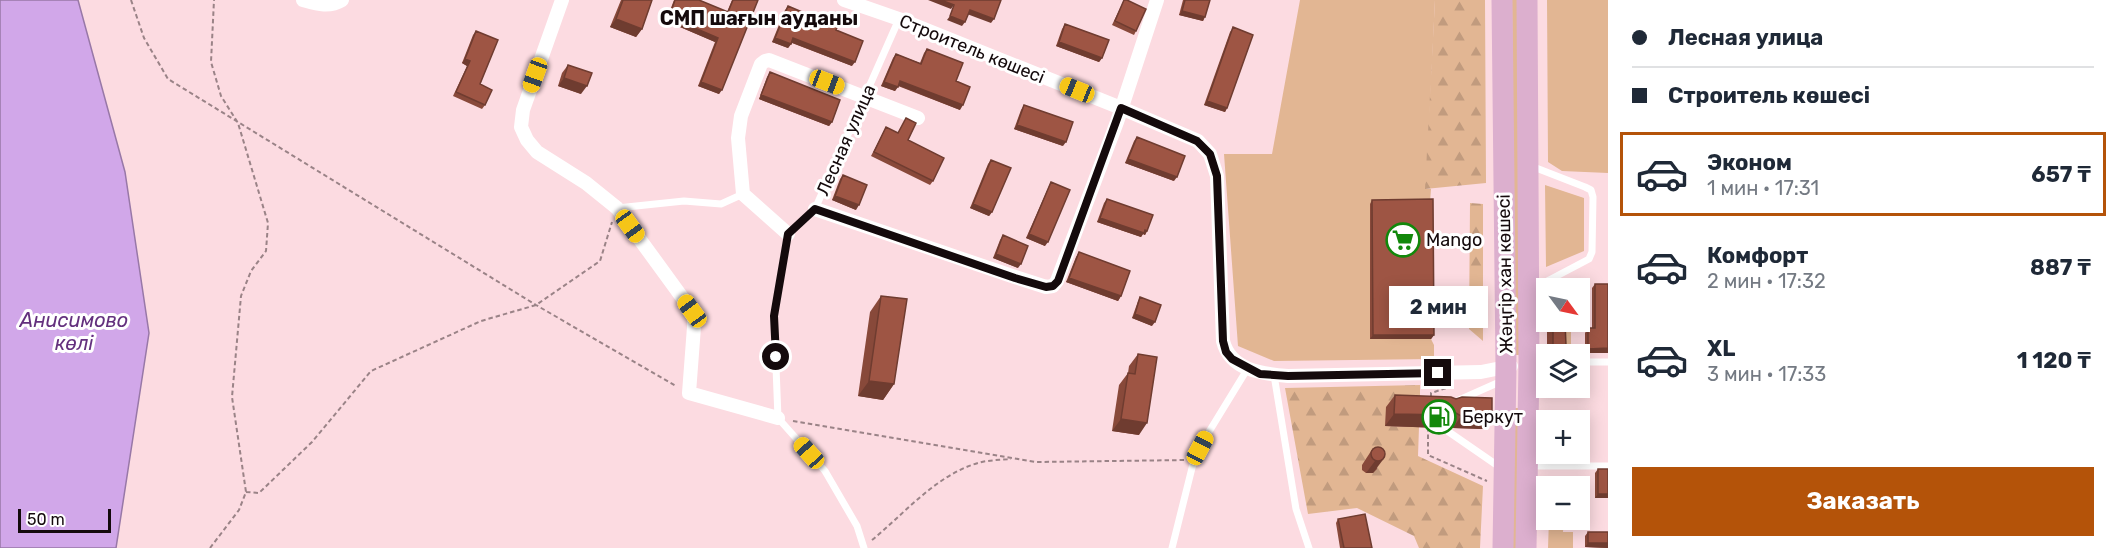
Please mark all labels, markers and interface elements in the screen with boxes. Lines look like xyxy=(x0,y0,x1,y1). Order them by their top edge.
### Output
district label: СМП шағын ауданы xyxy=(660,6,858,30)
street label: Строитель көшесі xyxy=(896,10,1048,88)
text: Лесная улица xyxy=(1668,24,1823,51)
car xyxy=(520,55,550,95)
car xyxy=(807,67,847,97)
car xyxy=(1057,75,1097,105)
street label: Лесная улица xyxy=(812,81,880,199)
text: Строитель көшесі xyxy=(1668,82,1870,109)
icon: car xyxy=(1635,147,1689,201)
text: Эконом xyxy=(1707,149,1792,176)
text: 657 ₸ xyxy=(2031,161,2091,188)
text: 1 мин · 17:31 xyxy=(1707,176,1819,200)
street label: Жәңгір хан көшесі xyxy=(1493,194,1517,354)
car xyxy=(612,206,648,246)
supermarket icon: Mango xyxy=(1385,222,1421,258)
place label: Mango xyxy=(1426,229,1482,251)
icon: car xyxy=(1635,240,1689,294)
text: Комфорт xyxy=(1707,242,1808,269)
text: 887 ₸ xyxy=(2030,254,2091,281)
text: 2 мин · 17:32 xyxy=(1707,269,1826,293)
north arrow xyxy=(1536,278,1590,332)
map controls xyxy=(1536,278,1590,530)
callout: 2 мин xyxy=(1388,286,1488,328)
car xyxy=(674,291,710,331)
text: 2 мин xyxy=(1410,295,1467,319)
water label: Анисимово көлі xyxy=(19,308,128,355)
icon: car xyxy=(1635,333,1689,387)
text: XL xyxy=(1707,335,1735,362)
route start xyxy=(762,343,789,370)
button: layers xyxy=(1536,344,1590,398)
text: 1 120 ₸ xyxy=(2017,347,2091,374)
route end xyxy=(1424,359,1451,386)
text: 3 мин · 17:33 xyxy=(1707,362,1826,386)
fuel station icon: Беркут xyxy=(1421,399,1457,435)
place label: Беркут xyxy=(1462,406,1523,428)
button: + xyxy=(1536,410,1590,464)
car xyxy=(1184,428,1216,468)
car xyxy=(790,434,828,472)
button: Заказать xyxy=(1632,467,2094,536)
button: − xyxy=(1536,476,1590,530)
scale bar xyxy=(18,506,111,534)
text: 50 m xyxy=(27,510,65,529)

